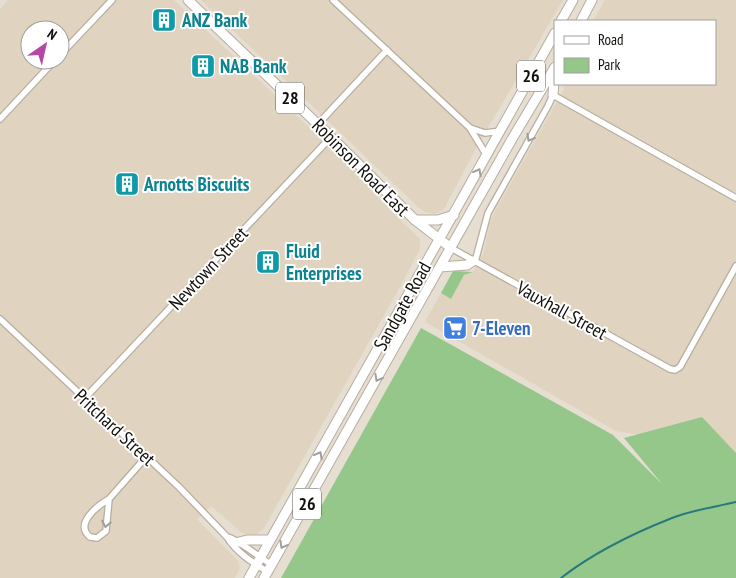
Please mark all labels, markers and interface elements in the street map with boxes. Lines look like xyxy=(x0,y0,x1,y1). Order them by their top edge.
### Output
building icon: ANZ Bank xyxy=(151,7,177,33)
place label: ANZ Bank xyxy=(181,8,248,32)
north arrow xyxy=(20,20,70,70)
legend xyxy=(554,20,716,85)
text: N xyxy=(44,25,60,44)
text: Road xyxy=(598,30,624,49)
building icon: NAB Bank xyxy=(190,53,216,79)
place label: NAB Bank xyxy=(220,54,287,78)
text: Park xyxy=(598,55,620,74)
road number: 26 xyxy=(517,60,545,92)
road number: 28 xyxy=(276,82,304,114)
street label: Robinson Road East xyxy=(307,113,415,221)
one-way arrow xyxy=(526,132,536,141)
one-way arrow xyxy=(471,168,481,177)
building icon: Arnotts Biscuits xyxy=(114,171,140,197)
place label: Arnotts Biscuits xyxy=(143,172,250,196)
street label: Newtown Street xyxy=(163,221,253,315)
place label: Fluid Enterprises xyxy=(286,239,362,285)
building icon: Fluid Enterprises xyxy=(255,249,281,275)
street label: Sandgate Road xyxy=(368,258,436,354)
street label: Vauxhall Street xyxy=(512,275,612,345)
supermarket icon: 7-Eleven xyxy=(442,315,468,341)
place label: 7-Eleven xyxy=(472,316,531,340)
one-way arrow xyxy=(374,372,384,381)
street label: Pritchard Street xyxy=(70,383,161,471)
one-way arrow xyxy=(312,451,322,460)
road number: 26 xyxy=(293,488,321,520)
one-way arrow xyxy=(101,520,112,529)
one-way arrow xyxy=(279,540,289,549)

